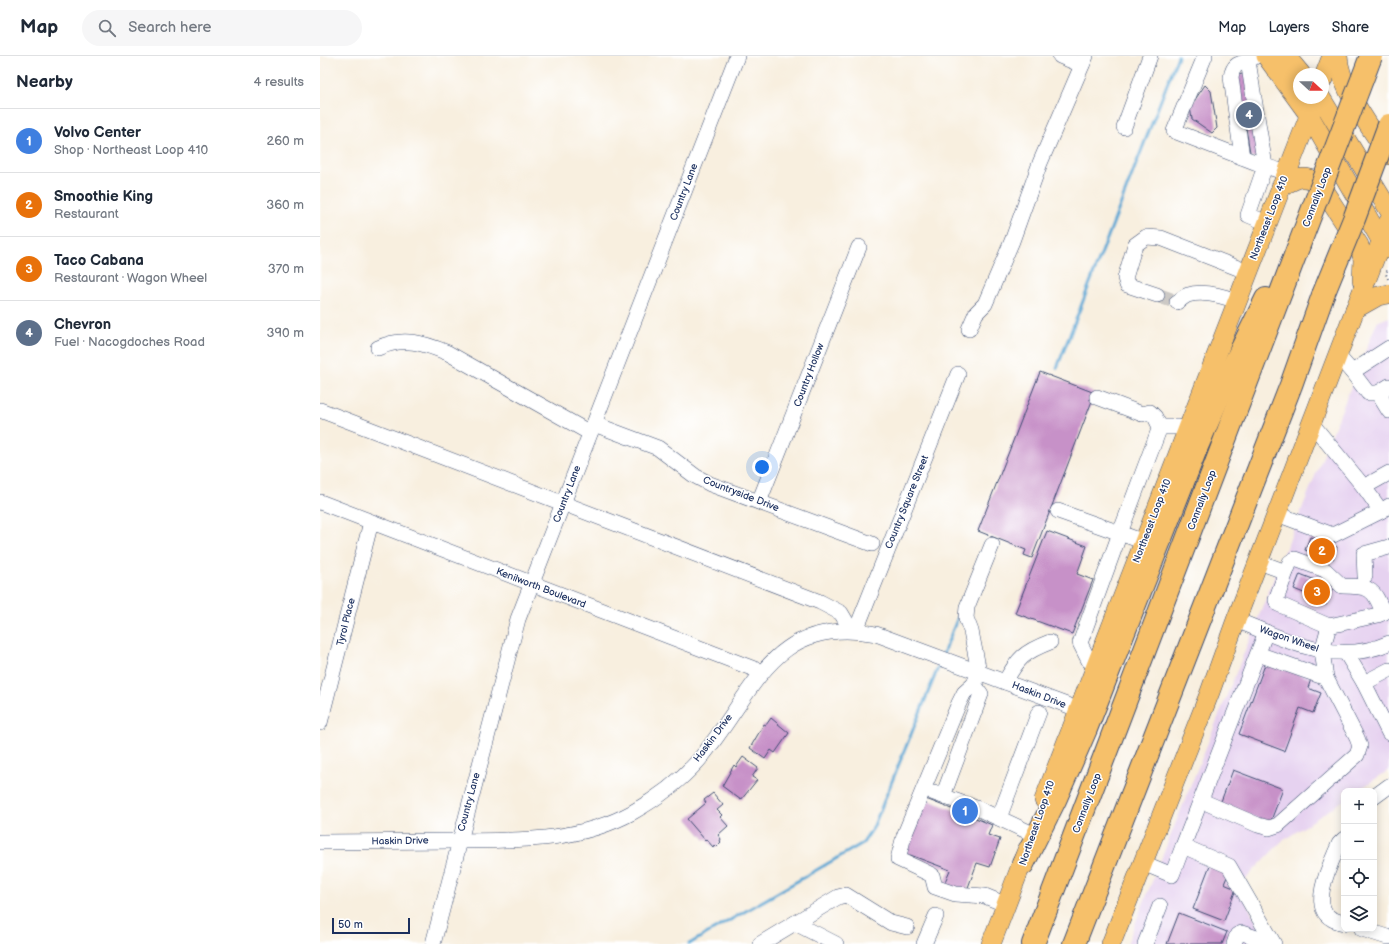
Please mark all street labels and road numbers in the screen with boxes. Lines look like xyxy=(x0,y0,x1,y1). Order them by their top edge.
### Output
street label: Country Lane xyxy=(668,162,700,222)
street label: Connally Loop xyxy=(1300,165,1334,229)
street label: Northeast Loop 410 xyxy=(1247,174,1291,262)
street label: Country Hollow xyxy=(791,341,827,409)
street label: Country Square Street xyxy=(883,453,931,551)
street label: Country Lane xyxy=(551,464,583,524)
street label: Connally Loop xyxy=(1185,468,1219,532)
street label: Countryside Drive xyxy=(701,474,781,514)
street label: Northeast Loop 410 xyxy=(1130,477,1174,565)
street label: Kenilworth Boulevard xyxy=(494,565,588,611)
street label: Tyrol Place xyxy=(334,597,358,647)
street label: Wagon Wheel xyxy=(1258,623,1320,655)
street label: Haskin Drive xyxy=(1010,679,1068,711)
street label: Haskin Drive xyxy=(691,712,735,764)
street label: Country Lane xyxy=(455,771,483,833)
street label: Connally Loop xyxy=(1070,771,1104,835)
street label: Northeast Loop 410 xyxy=(1017,779,1057,867)
street label: Haskin Drive xyxy=(371,835,429,847)

